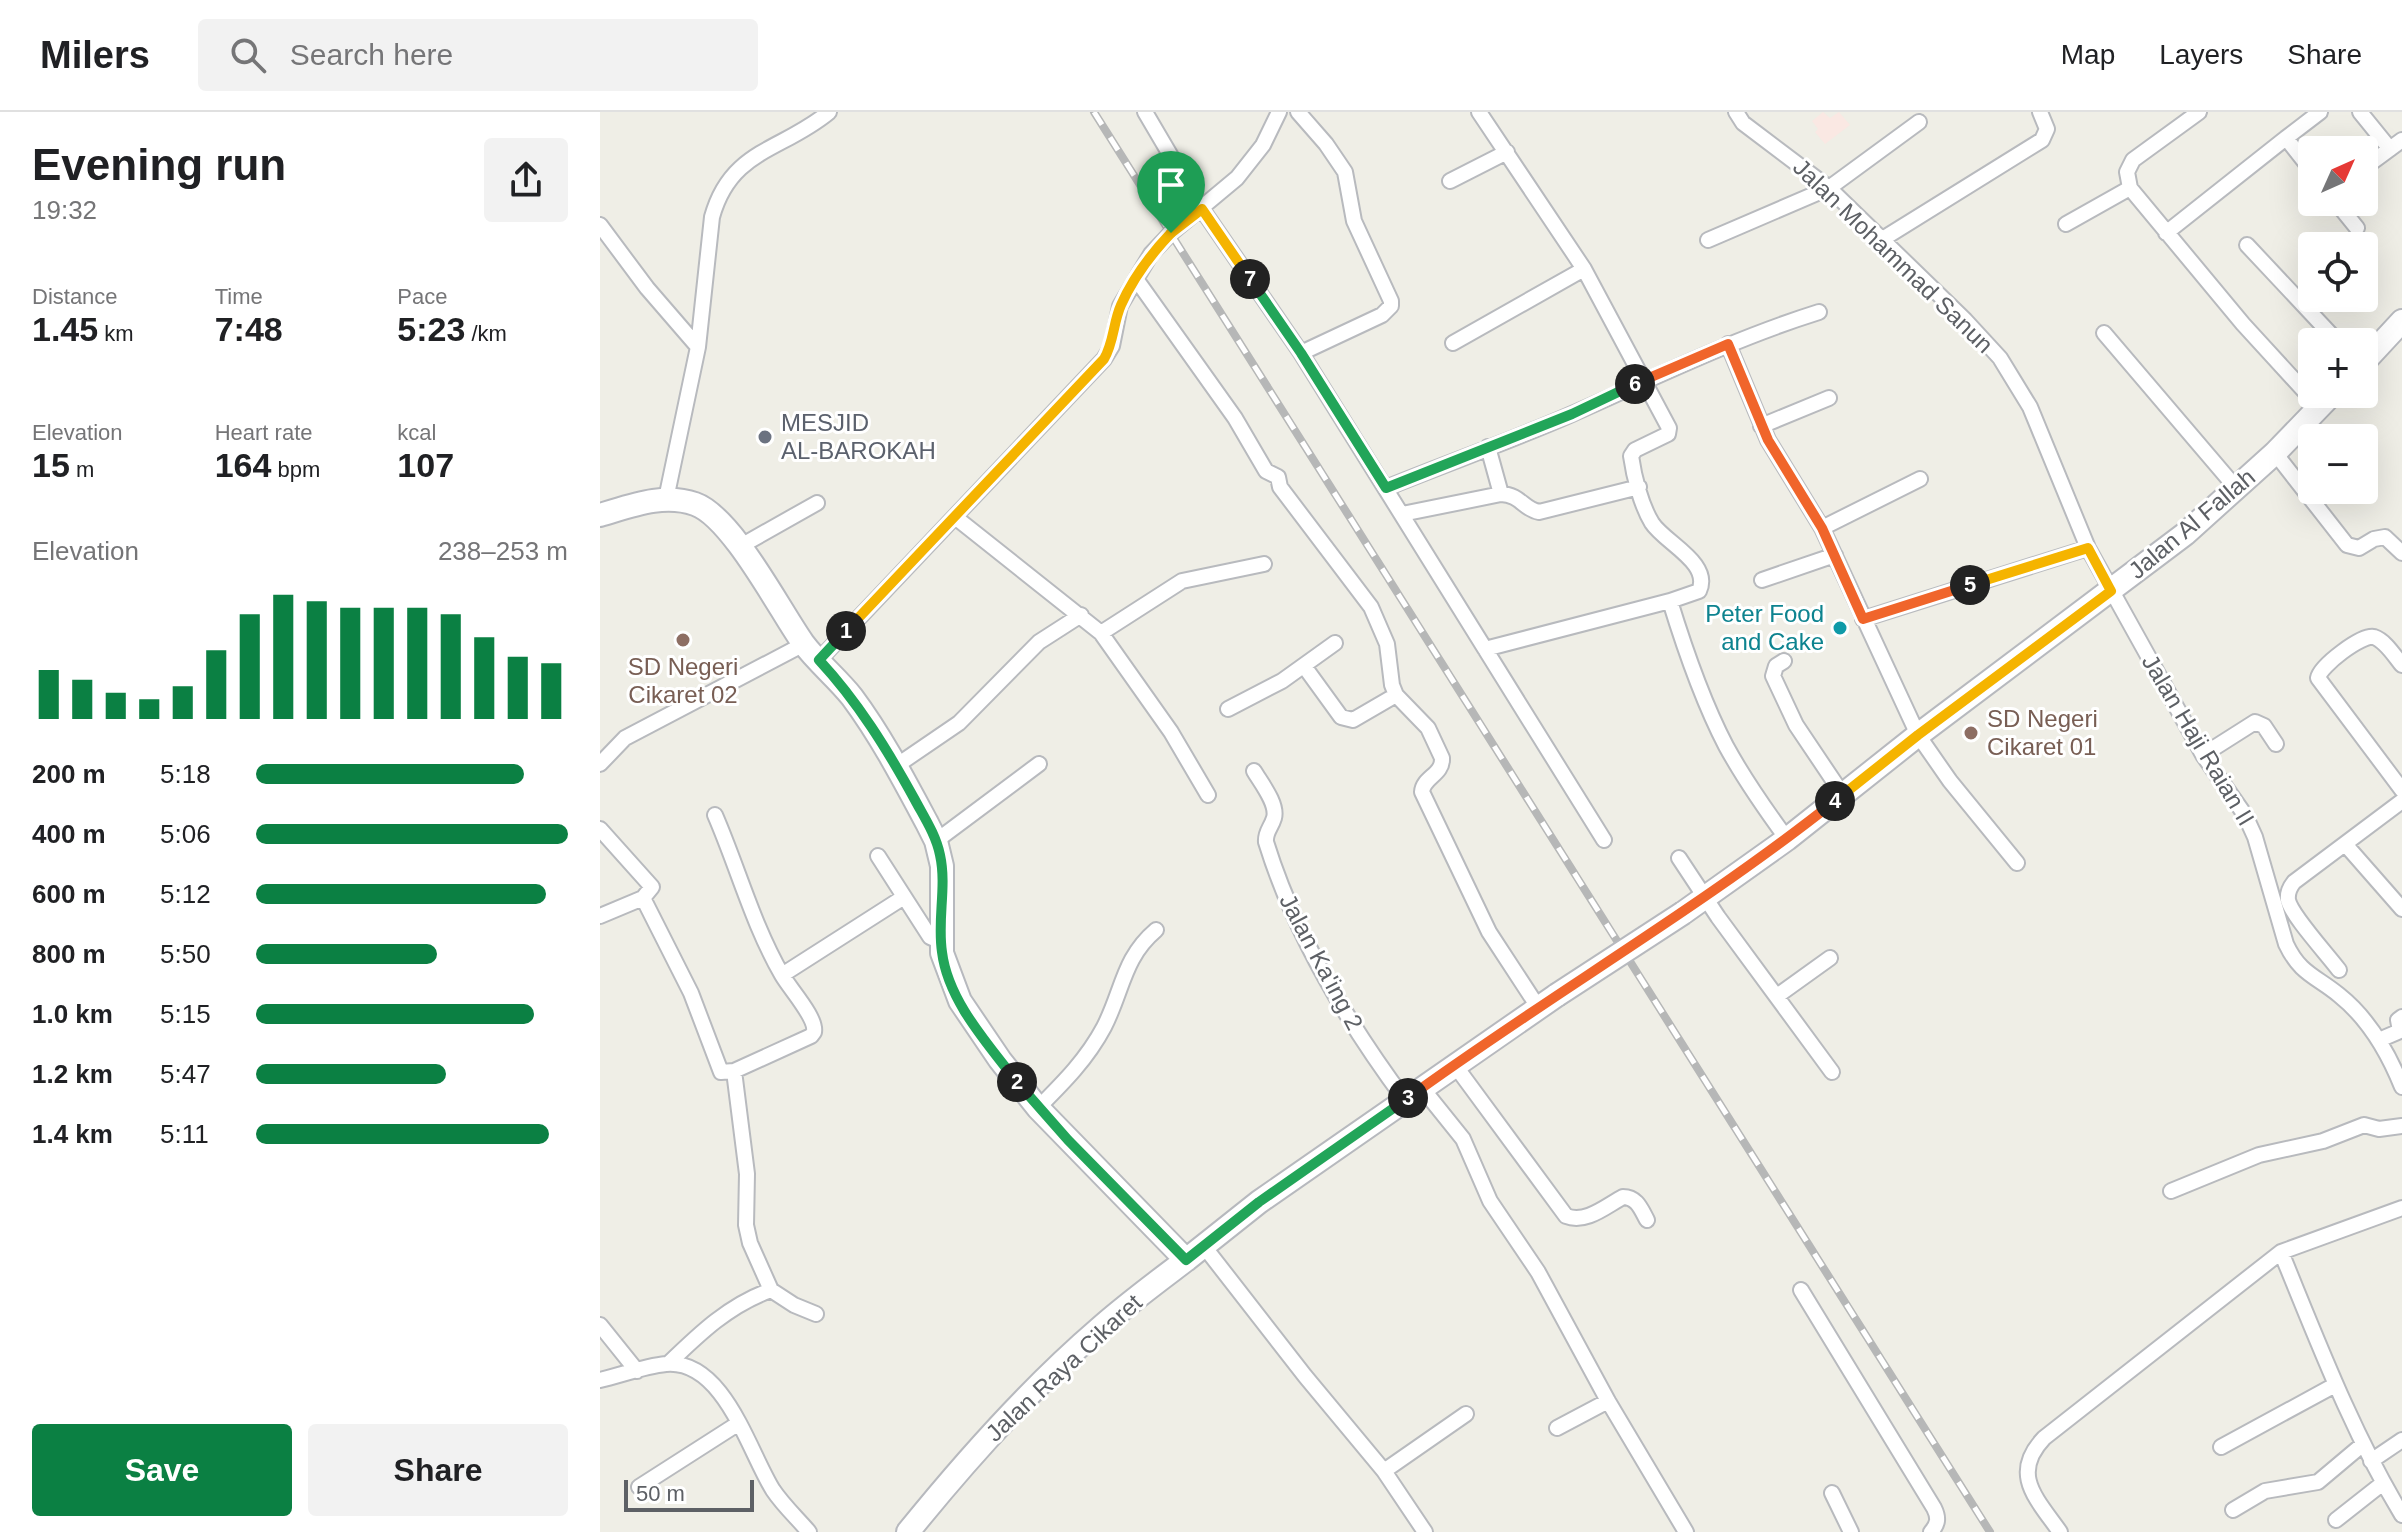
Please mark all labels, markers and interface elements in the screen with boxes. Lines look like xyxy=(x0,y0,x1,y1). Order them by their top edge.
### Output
search box xyxy=(198,19,758,91)
icon: search xyxy=(226,33,270,77)
text: Milers xyxy=(40,34,150,76)
text: Search here xyxy=(290,38,453,71)
text: Map xyxy=(2061,39,2115,70)
text: Layers xyxy=(2159,39,2243,70)
text: Share xyxy=(2287,39,2362,70)
north arrow xyxy=(2298,136,2378,216)
map controls xyxy=(2298,136,2378,504)
button: share xyxy=(484,138,568,222)
text: Evening run xyxy=(32,140,286,189)
pin xyxy=(1137,151,1205,233)
street label: Jalan Mohammad Sanun xyxy=(1788,153,1999,358)
icon: arrive xyxy=(1149,163,1193,207)
text: 19:32 xyxy=(32,195,97,225)
button: locate xyxy=(2298,232,2378,312)
pin: 7 xyxy=(1230,259,1270,299)
text: 7 xyxy=(1244,266,1256,291)
text: Distance xyxy=(32,284,118,309)
text: Time xyxy=(215,284,263,309)
text: Pace xyxy=(397,284,447,309)
text: 1.45 xyxy=(32,310,98,348)
text: 7:48 xyxy=(215,310,283,348)
text: 5:23 xyxy=(397,310,465,348)
text: km xyxy=(98,321,134,346)
text: /km xyxy=(465,321,507,346)
button: + xyxy=(2298,328,2378,408)
pin: 6 xyxy=(1615,364,1655,404)
text: 6 xyxy=(1629,371,1641,396)
place label: MESJID AL-BAROKAH xyxy=(781,409,936,464)
text: Elevation xyxy=(32,420,123,445)
text: Heart rate xyxy=(215,420,312,445)
text: kcal xyxy=(397,420,436,445)
button: − xyxy=(2298,424,2378,504)
marker: MESJID AL-BAROKAH xyxy=(756,428,774,446)
text: 15 xyxy=(32,446,70,484)
text: 164 xyxy=(215,446,271,484)
text: 107 xyxy=(397,446,454,484)
text: m xyxy=(70,457,94,482)
text: bpm xyxy=(271,457,320,482)
street label: Jalan Al Fallah xyxy=(2123,463,2260,584)
text: Elevation xyxy=(32,536,139,566)
text: 238–253 m xyxy=(438,536,568,566)
pin: 5 xyxy=(1950,565,1990,605)
text: 5 xyxy=(1964,572,1976,597)
place label: Peter Food and Cake xyxy=(1705,600,1824,655)
pin: 1 xyxy=(826,611,866,651)
text: 1 xyxy=(840,618,852,643)
marker: Peter Food and Cake xyxy=(1831,619,1849,637)
marker: SD Negeri Cikaret 02 xyxy=(674,631,692,649)
street label: Jalan Haji Raian II xyxy=(2137,649,2260,830)
place label: SD Negeri Cikaret 02 xyxy=(628,653,738,708)
place label: SD Negeri Cikaret 01 xyxy=(1987,705,2098,760)
marker: SD Negeri Cikaret 01 xyxy=(1962,724,1980,742)
text: 200 m xyxy=(32,759,106,789)
text: 5:18 xyxy=(160,759,211,789)
pin: 4 xyxy=(1815,781,1855,821)
text: 4 xyxy=(1829,788,1841,813)
text: 400 m xyxy=(32,819,106,849)
text: 5:06 xyxy=(160,819,211,849)
text: 600 m xyxy=(32,879,106,909)
text: 5:12 xyxy=(160,879,211,909)
street label: Jalan Ka'ing 2 xyxy=(1274,889,1369,1034)
text: 800 m xyxy=(32,939,106,969)
text: 5:50 xyxy=(160,939,211,969)
text: 1.0 km xyxy=(32,999,113,1029)
text: 5:15 xyxy=(160,999,211,1029)
text: 1.2 km xyxy=(32,1059,113,1089)
text: 5:47 xyxy=(160,1059,211,1089)
pin: 2 xyxy=(997,1062,1037,1102)
text: 2 xyxy=(1011,1069,1023,1094)
pin: 3 xyxy=(1388,1078,1428,1118)
text: 3 xyxy=(1402,1085,1414,1110)
text: 1.4 km xyxy=(32,1119,113,1149)
text: 5:11 xyxy=(160,1119,209,1149)
street label: Jalan Raya Cikaret xyxy=(980,1288,1147,1447)
button: Save xyxy=(32,1424,292,1516)
button: Share xyxy=(308,1424,568,1516)
scale bar xyxy=(624,1476,754,1512)
text: 50 m xyxy=(636,1481,685,1506)

